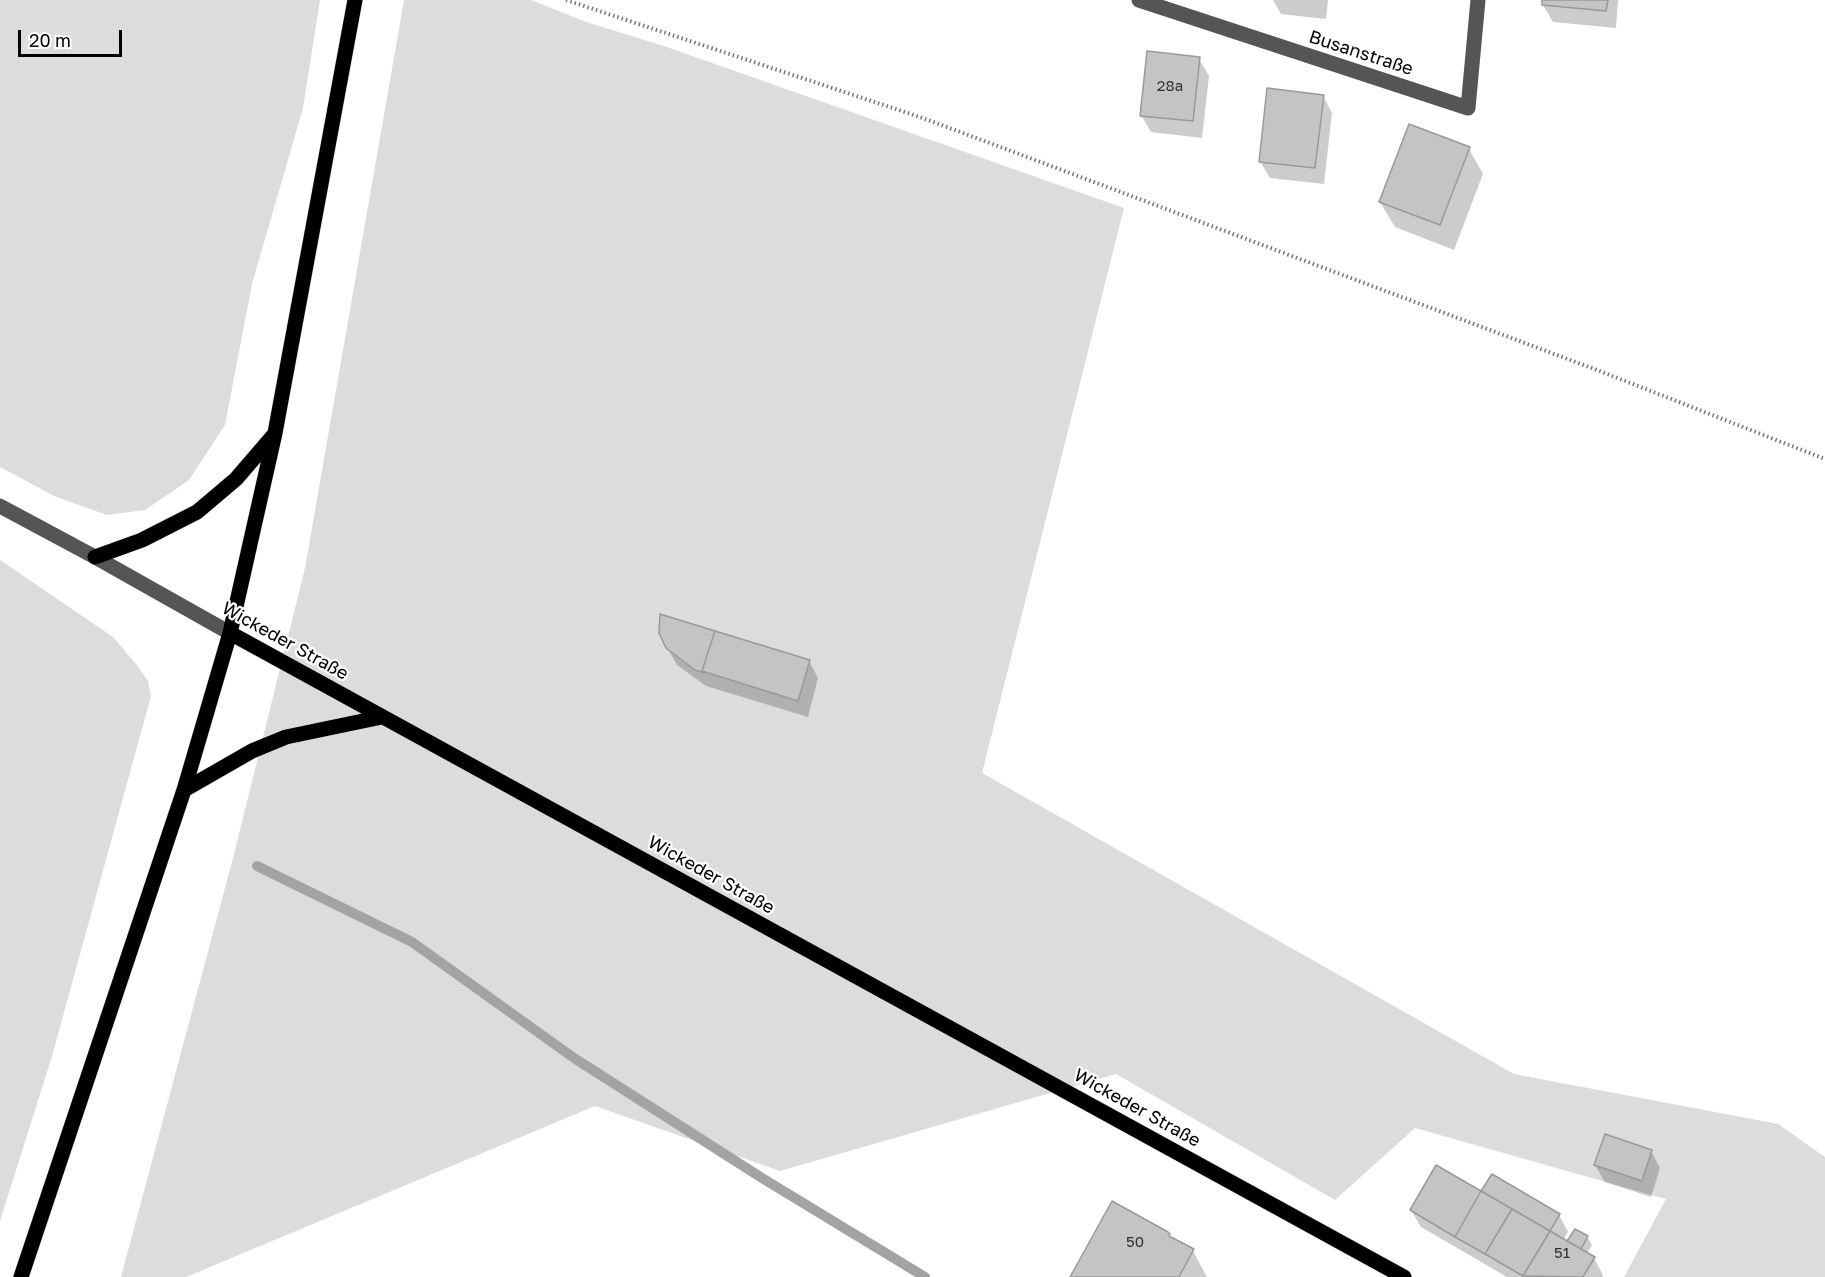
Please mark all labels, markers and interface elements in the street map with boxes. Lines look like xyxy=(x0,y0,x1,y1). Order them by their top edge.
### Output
scale bar xyxy=(21,18,124,56)
street label: Busanstraße xyxy=(1306,26,1416,80)
text: 20 m xyxy=(29,29,71,51)
house number: 28a xyxy=(1157,77,1183,95)
street label: Wickeder Straße xyxy=(218,597,352,685)
street label: Wickeder Straße xyxy=(644,831,778,919)
street label: Wickeder Straße xyxy=(1070,1064,1204,1152)
house number: 50 xyxy=(1126,1233,1144,1251)
house number: 51 xyxy=(1554,1244,1570,1262)

